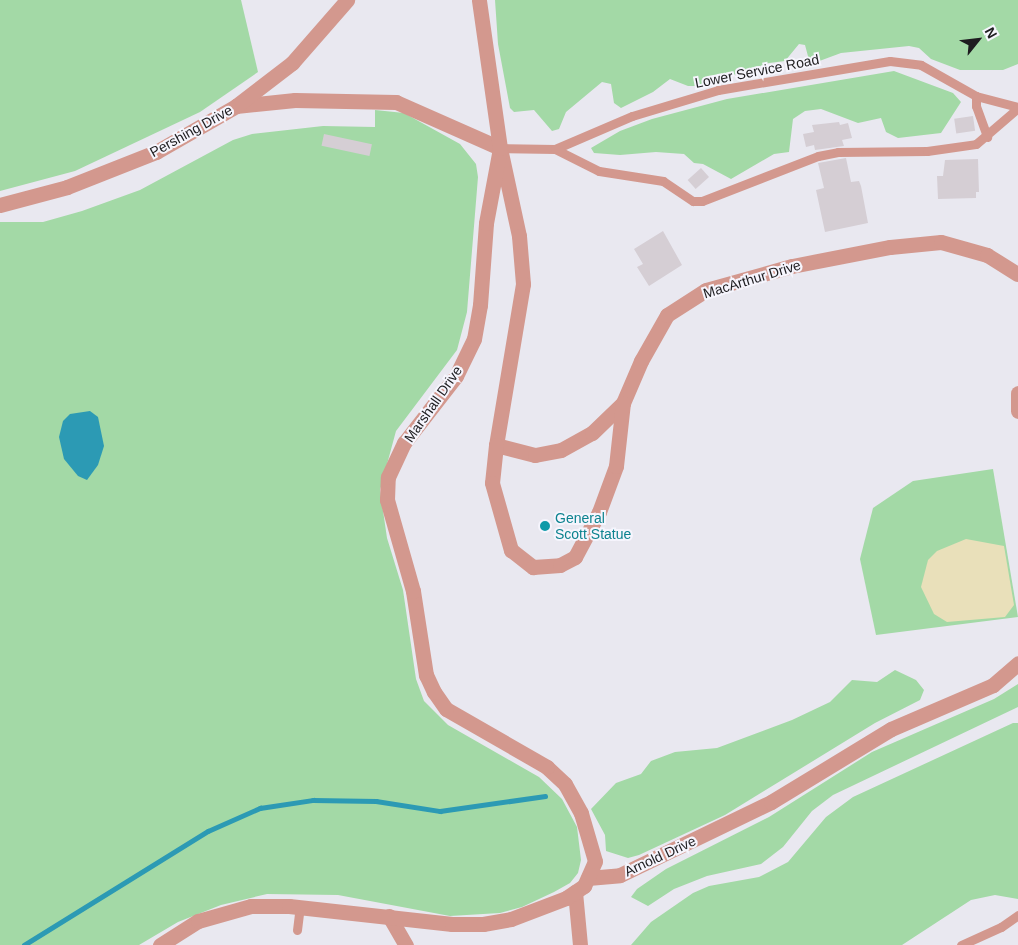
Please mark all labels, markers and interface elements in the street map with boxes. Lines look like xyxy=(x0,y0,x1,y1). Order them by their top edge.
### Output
north arrow xyxy=(953,15,1003,65)
text: N xyxy=(982,24,1001,41)
street label: Lower Service Road xyxy=(694,51,820,91)
street label: Pershing Drive xyxy=(147,101,235,161)
street label: MacArthur Drive xyxy=(701,256,803,302)
street label: Marshall Drive xyxy=(400,363,466,445)
place label: General Scott Statue xyxy=(555,510,631,542)
marker: General Scott Statue xyxy=(539,520,551,532)
street label: Arnold Drive xyxy=(622,832,698,880)

